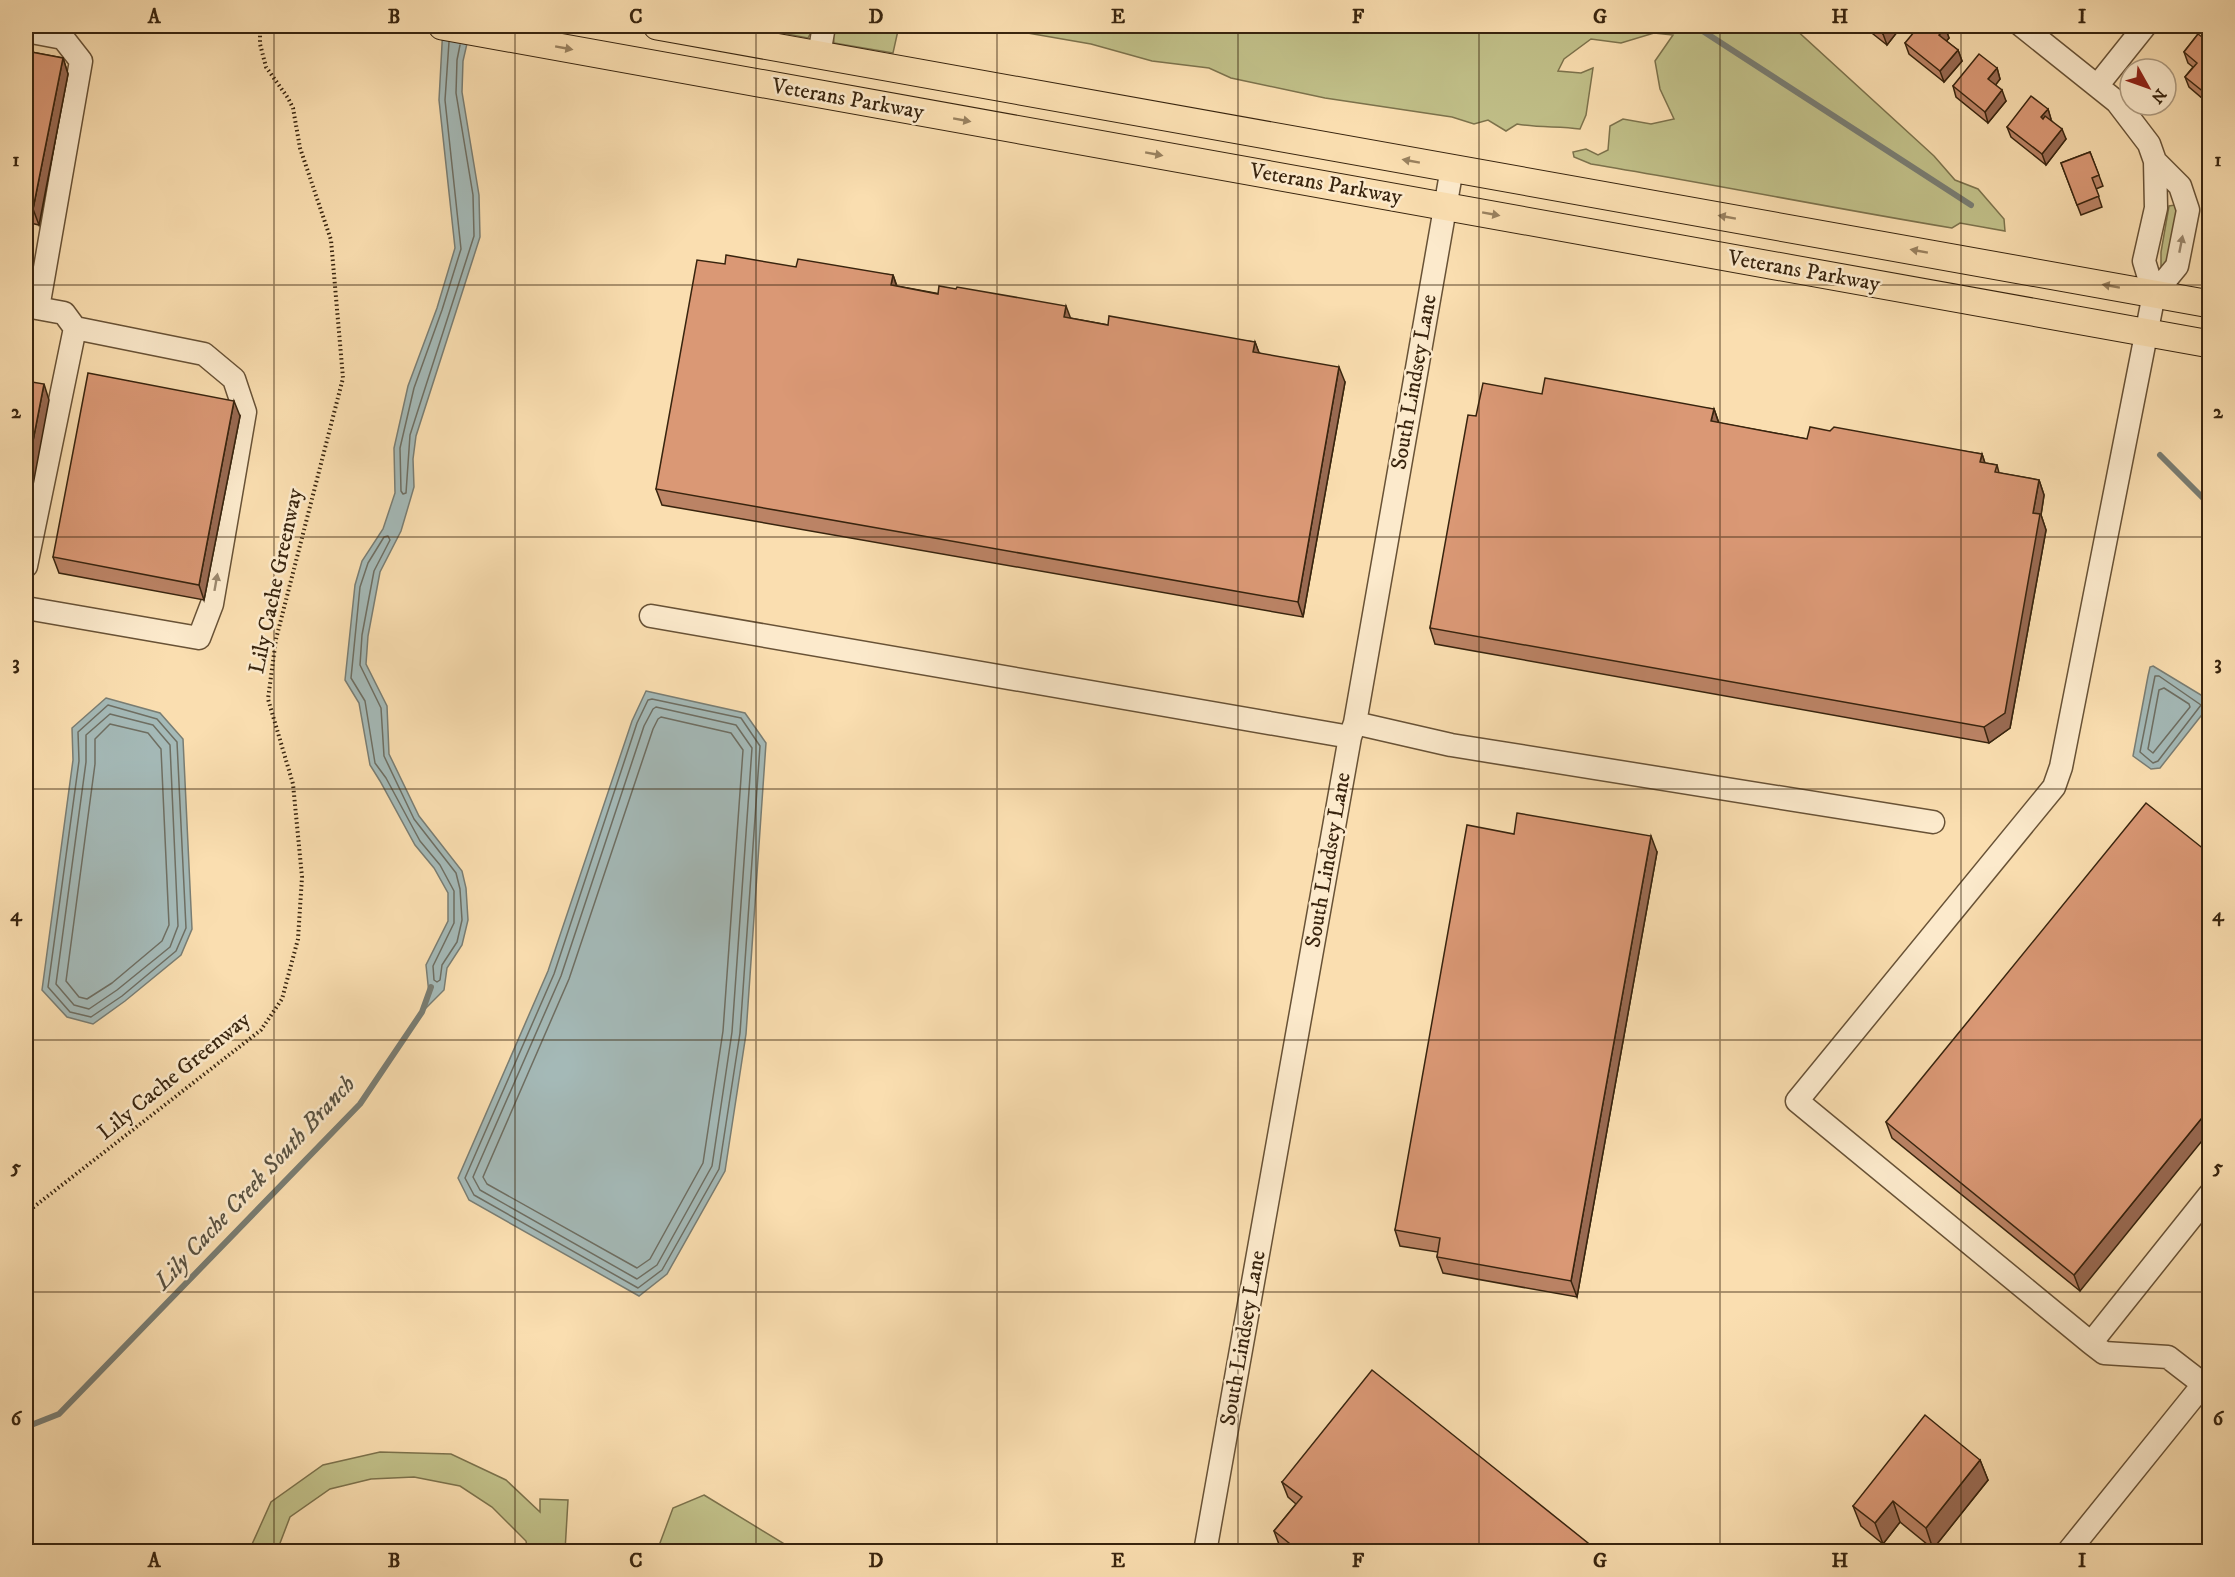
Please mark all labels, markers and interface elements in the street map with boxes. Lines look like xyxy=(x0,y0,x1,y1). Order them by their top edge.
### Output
text: A xyxy=(147,5,162,30)
text: B xyxy=(388,5,400,30)
text: C xyxy=(629,5,643,30)
text: D xyxy=(869,5,884,30)
text: E xyxy=(1111,5,1125,30)
text: F xyxy=(1352,5,1365,30)
text: G xyxy=(1593,5,1607,30)
text: H xyxy=(1832,5,1849,30)
text: I xyxy=(2078,5,2086,30)
one-way arrow xyxy=(554,44,573,53)
north arrow xyxy=(2118,57,2178,117)
street label: Veterans Parkway xyxy=(769,72,927,126)
text: N xyxy=(2147,85,2171,107)
one-way arrow xyxy=(953,115,972,124)
text: 1 xyxy=(12,148,20,173)
text: 1 xyxy=(2214,148,2222,173)
one-way arrow xyxy=(1145,150,1164,159)
one-way arrow xyxy=(1401,156,1420,165)
street label: Veterans Parkway xyxy=(1247,157,1405,211)
one-way arrow xyxy=(1482,210,1501,219)
one-way arrow xyxy=(1717,212,1736,221)
one-way arrow xyxy=(2177,235,2186,254)
street label: Veterans Parkway xyxy=(1725,244,1883,298)
one-way arrow xyxy=(1909,246,1928,255)
one-way arrow xyxy=(2101,281,2120,290)
street label: South Lindsey Lane xyxy=(1385,292,1443,472)
text: 2 xyxy=(11,400,22,425)
text: 2 xyxy=(2213,400,2224,425)
street label: Lily Cache Greenway xyxy=(243,485,309,676)
one-way arrow xyxy=(211,572,220,591)
text: 3 xyxy=(12,651,20,676)
text: 3 xyxy=(2214,651,2222,676)
street label: South Lindsey Lane xyxy=(1299,770,1357,950)
text: 4 xyxy=(10,903,23,928)
text: 4 xyxy=(2212,903,2225,928)
street label: Lily Cache Greenway xyxy=(92,1006,256,1146)
water label: Lily Cache Creek South Branch xyxy=(147,1070,362,1298)
text: 5 xyxy=(10,1155,21,1180)
text: 5 xyxy=(2212,1155,2223,1180)
street label: South Lindsey Lane xyxy=(1214,1248,1272,1428)
text: 6 xyxy=(11,1407,23,1432)
text: 6 xyxy=(2213,1407,2225,1432)
text: A xyxy=(147,1549,162,1574)
text: B xyxy=(388,1549,400,1574)
text: C xyxy=(629,1549,643,1574)
text: D xyxy=(869,1549,884,1574)
text: E xyxy=(1111,1549,1125,1574)
text: F xyxy=(1352,1549,1365,1574)
text: G xyxy=(1593,1549,1607,1574)
text: H xyxy=(1832,1549,1849,1574)
text: I xyxy=(2078,1549,2086,1574)

